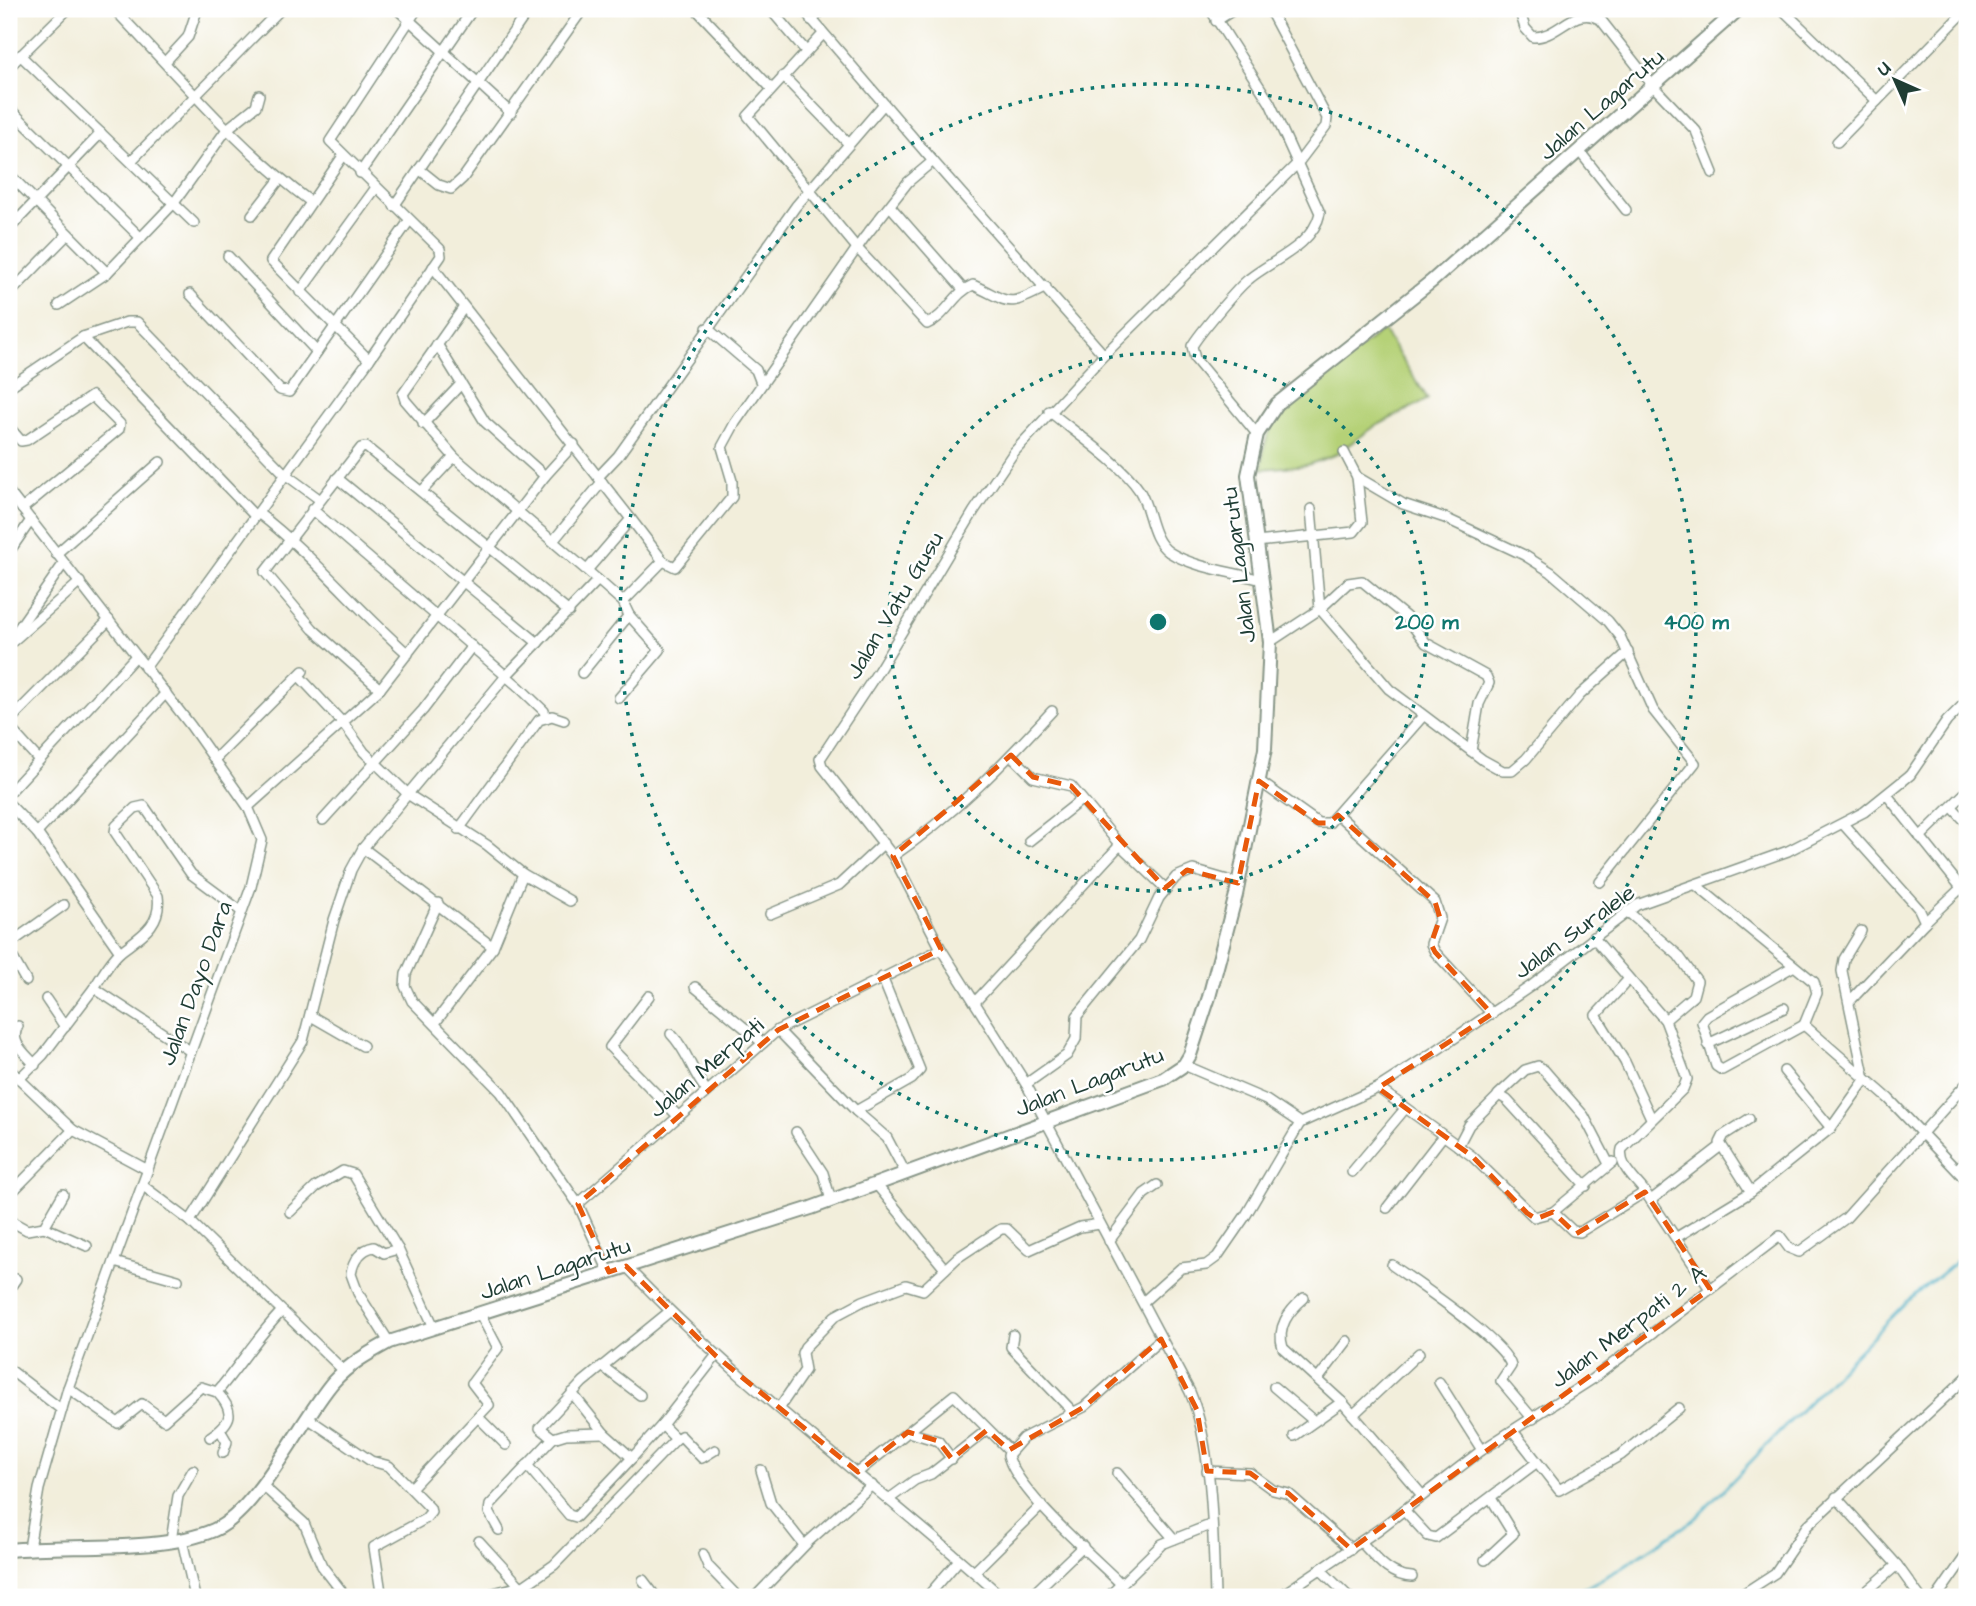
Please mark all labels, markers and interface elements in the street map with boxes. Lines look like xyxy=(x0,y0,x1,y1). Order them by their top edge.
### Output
street label: Jalan Lagarutu xyxy=(1532,41,1672,169)
north arrow xyxy=(1860,46,1930,116)
text: U xyxy=(1871,55,1898,82)
street label: Jalan Lagarutu xyxy=(1214,485,1265,644)
street label: Jalan Vatu Gusu xyxy=(838,526,952,685)
text: 200 m xyxy=(1394,608,1459,637)
text: 400 m xyxy=(1663,608,1729,637)
centre of rings xyxy=(1146,610,1170,634)
street label: Jalan Suralele xyxy=(1507,877,1642,987)
street label: Jalan Dayo Dara xyxy=(151,897,241,1070)
street label: Jalan Merpati xyxy=(642,1010,771,1125)
street label: Jalan Lagarutu xyxy=(1011,1039,1168,1126)
street label: Jalan Lagarutu xyxy=(476,1230,635,1309)
street label: Jalan Merpati 2 A xyxy=(1544,1257,1713,1396)

